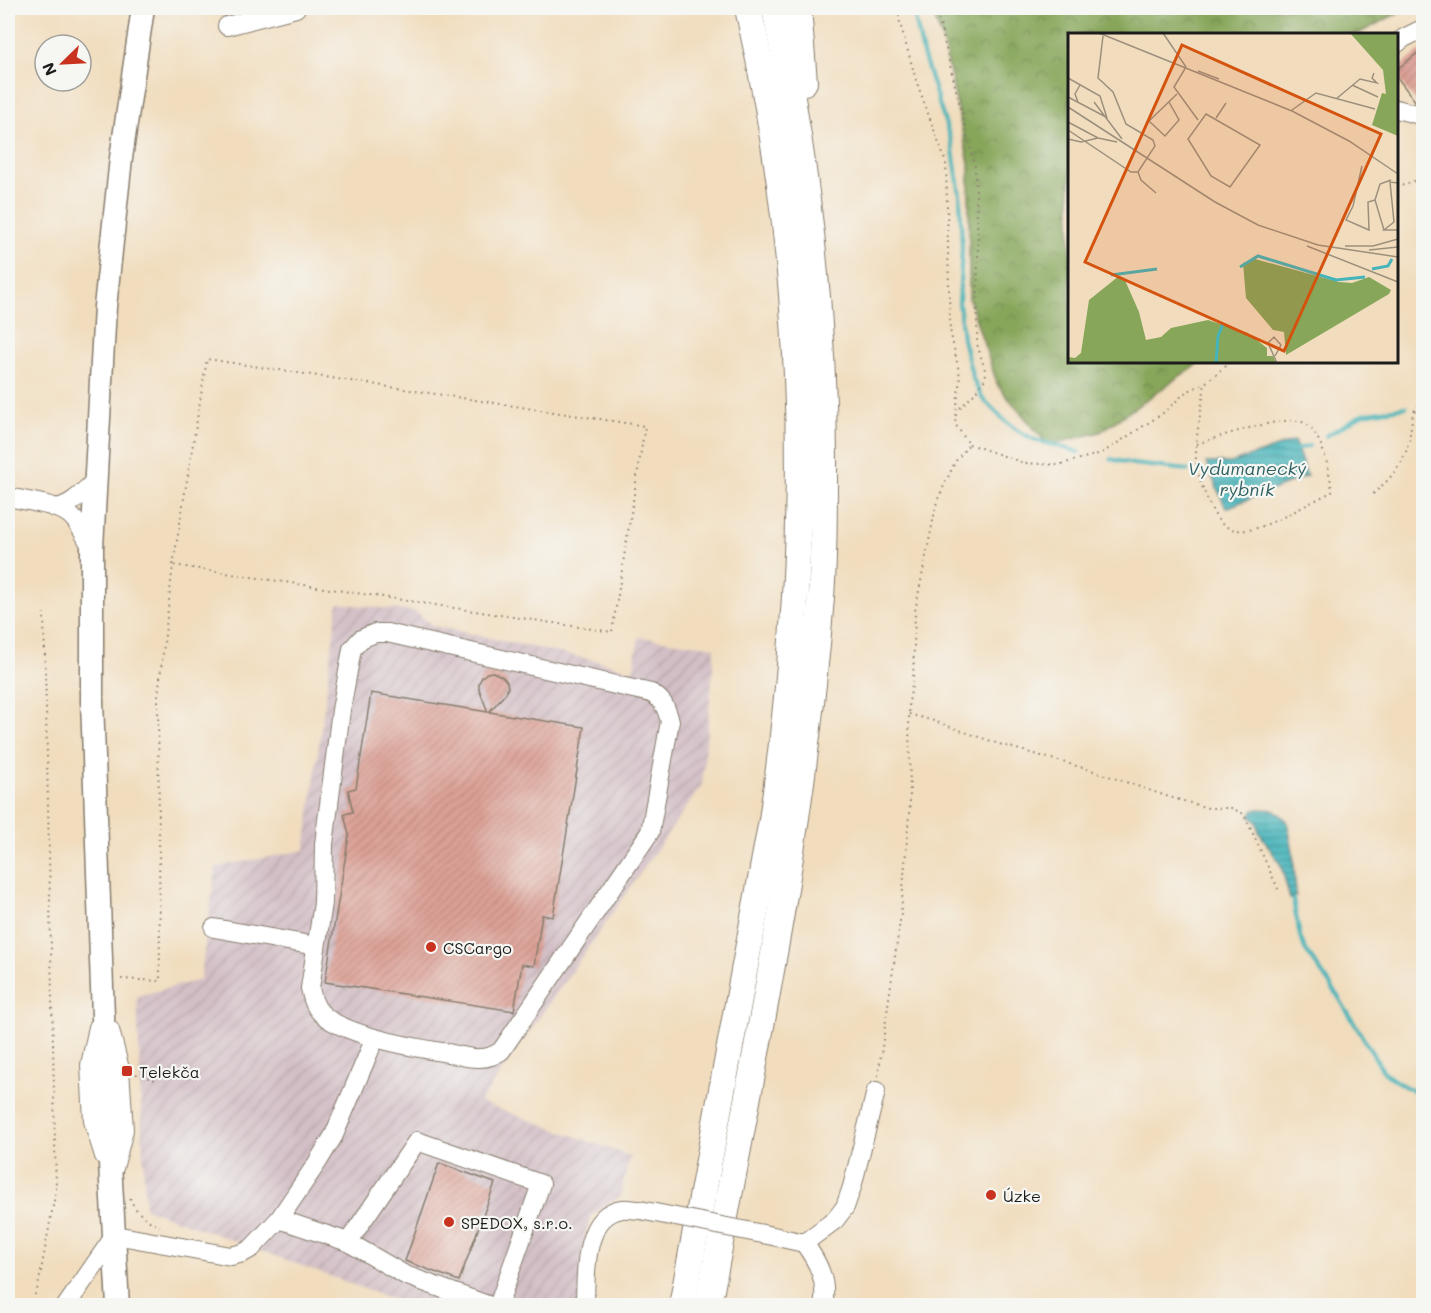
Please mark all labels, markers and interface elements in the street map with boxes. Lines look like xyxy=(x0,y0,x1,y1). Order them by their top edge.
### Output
north arrow xyxy=(33,33,93,93)
inset map xyxy=(1068,33,1398,363)
text: N xyxy=(37,59,61,79)
water label: Vydumanecký rybník xyxy=(1188,456,1307,501)
place label: CSCargo xyxy=(443,937,512,958)
marker: CSCargo xyxy=(424,940,438,954)
place label: Telekča xyxy=(139,1061,200,1082)
marker: Telekča xyxy=(120,1064,134,1078)
place label: Úzke xyxy=(1003,1185,1041,1206)
marker: Úzke xyxy=(984,1188,998,1202)
place label: SPEDOX, s.r.o. xyxy=(461,1212,573,1233)
marker: SPEDOX, s.r.o. xyxy=(442,1215,456,1229)

